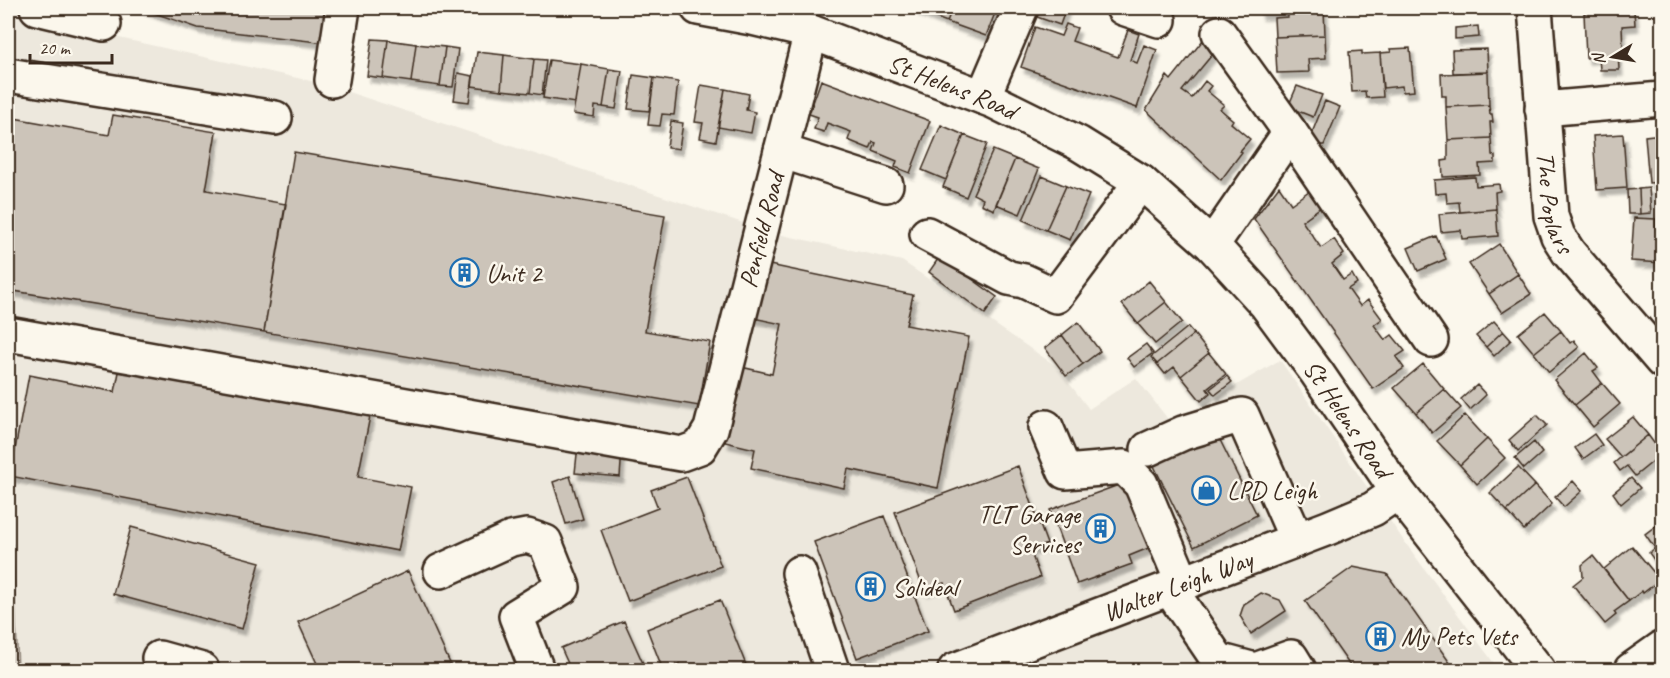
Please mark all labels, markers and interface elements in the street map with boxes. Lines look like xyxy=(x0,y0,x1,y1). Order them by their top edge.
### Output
scale bar xyxy=(30,27,112,65)
north arrow xyxy=(1583,27,1643,87)
text: 20 m xyxy=(39,37,72,59)
street label: St Helens Road xyxy=(883,47,1025,129)
text: N xyxy=(1588,50,1610,66)
street label: The Poplars xyxy=(1529,151,1582,262)
street label: Penfield Road xyxy=(731,166,793,291)
building icon: Unit 2 xyxy=(449,257,481,289)
place label: Unit 2 xyxy=(486,257,544,290)
street label: St Helens Road xyxy=(1296,353,1402,487)
shop icon: LPD Leigh xyxy=(1190,474,1222,506)
place label: LPD Leigh xyxy=(1227,474,1318,507)
place label: TLT Garage Services xyxy=(978,498,1082,561)
building icon: TLT Garage Services xyxy=(1085,513,1117,545)
street label: Walter Leigh Way xyxy=(1098,542,1259,629)
building icon: Solideal xyxy=(855,571,887,603)
place label: Solideal xyxy=(892,571,962,604)
building icon: My Pets Vets xyxy=(1364,620,1396,652)
place label: My Pets Vets xyxy=(1401,620,1519,653)

